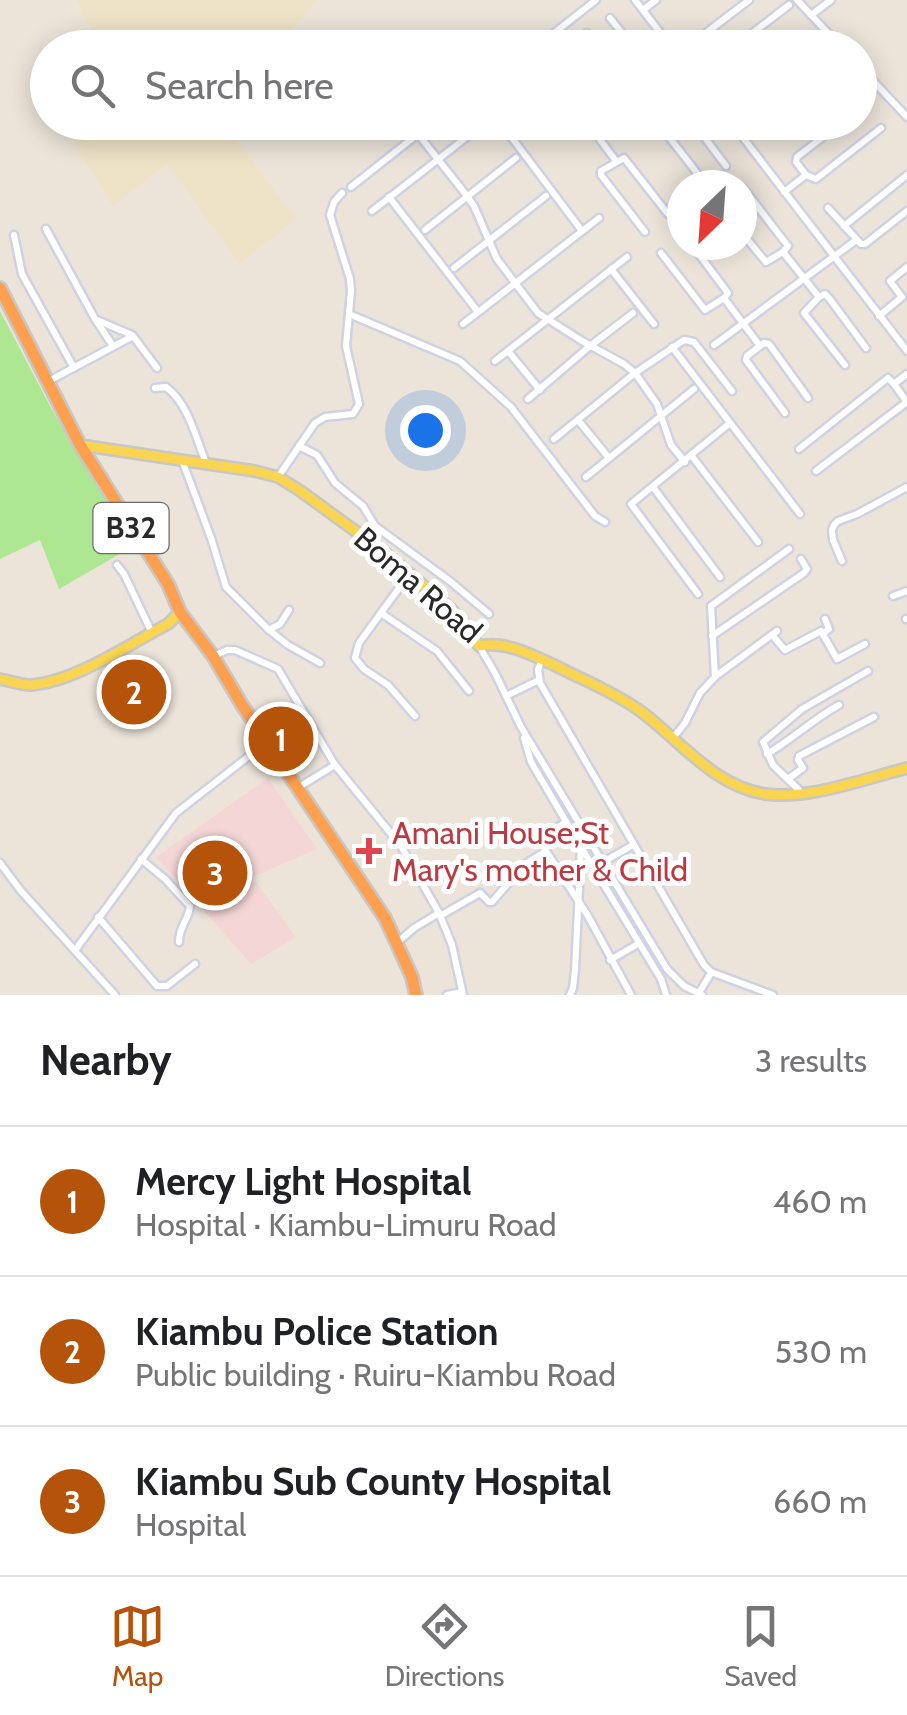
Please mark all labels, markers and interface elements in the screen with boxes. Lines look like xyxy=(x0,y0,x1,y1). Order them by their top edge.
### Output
search box xyxy=(30,30,877,140)
icon: search xyxy=(65,58,120,113)
text: Search here xyxy=(145,62,334,109)
north arrow xyxy=(667,170,757,260)
your location xyxy=(400,405,451,456)
road number: B32 xyxy=(94,503,168,553)
street label: Boma Road xyxy=(346,518,490,651)
pin: 2 xyxy=(102,654,166,730)
pin: 1 xyxy=(248,702,314,776)
place label: Amani House;St Mary's mother & Child xyxy=(392,813,688,889)
pin: 3 xyxy=(182,836,248,910)
marker: Amani House;St Mary's mother & Child xyxy=(356,838,382,864)
text: Nearby xyxy=(40,1034,172,1086)
text: 3 results xyxy=(755,1041,867,1080)
text: Mercy Light Hospital xyxy=(135,1158,471,1205)
text: 1 xyxy=(67,1182,78,1221)
text: 460 m xyxy=(773,1182,867,1221)
text: Hospital · Kiambu-Limuru Road xyxy=(135,1205,557,1244)
text: Kiambu Police Station xyxy=(135,1308,499,1355)
text: 2 xyxy=(64,1332,81,1371)
text: 530 m xyxy=(775,1332,867,1371)
text: Public building · Ruiru-Kiambu Road xyxy=(135,1355,616,1394)
text: Kiambu Sub County Hospital xyxy=(135,1458,611,1505)
text: 3 xyxy=(64,1482,81,1521)
text: 660 m xyxy=(773,1482,867,1521)
text: Hospital xyxy=(135,1505,246,1544)
tab: Map xyxy=(110,1599,165,1693)
tab: Directions xyxy=(385,1599,504,1693)
tab: Saved xyxy=(724,1599,797,1693)

